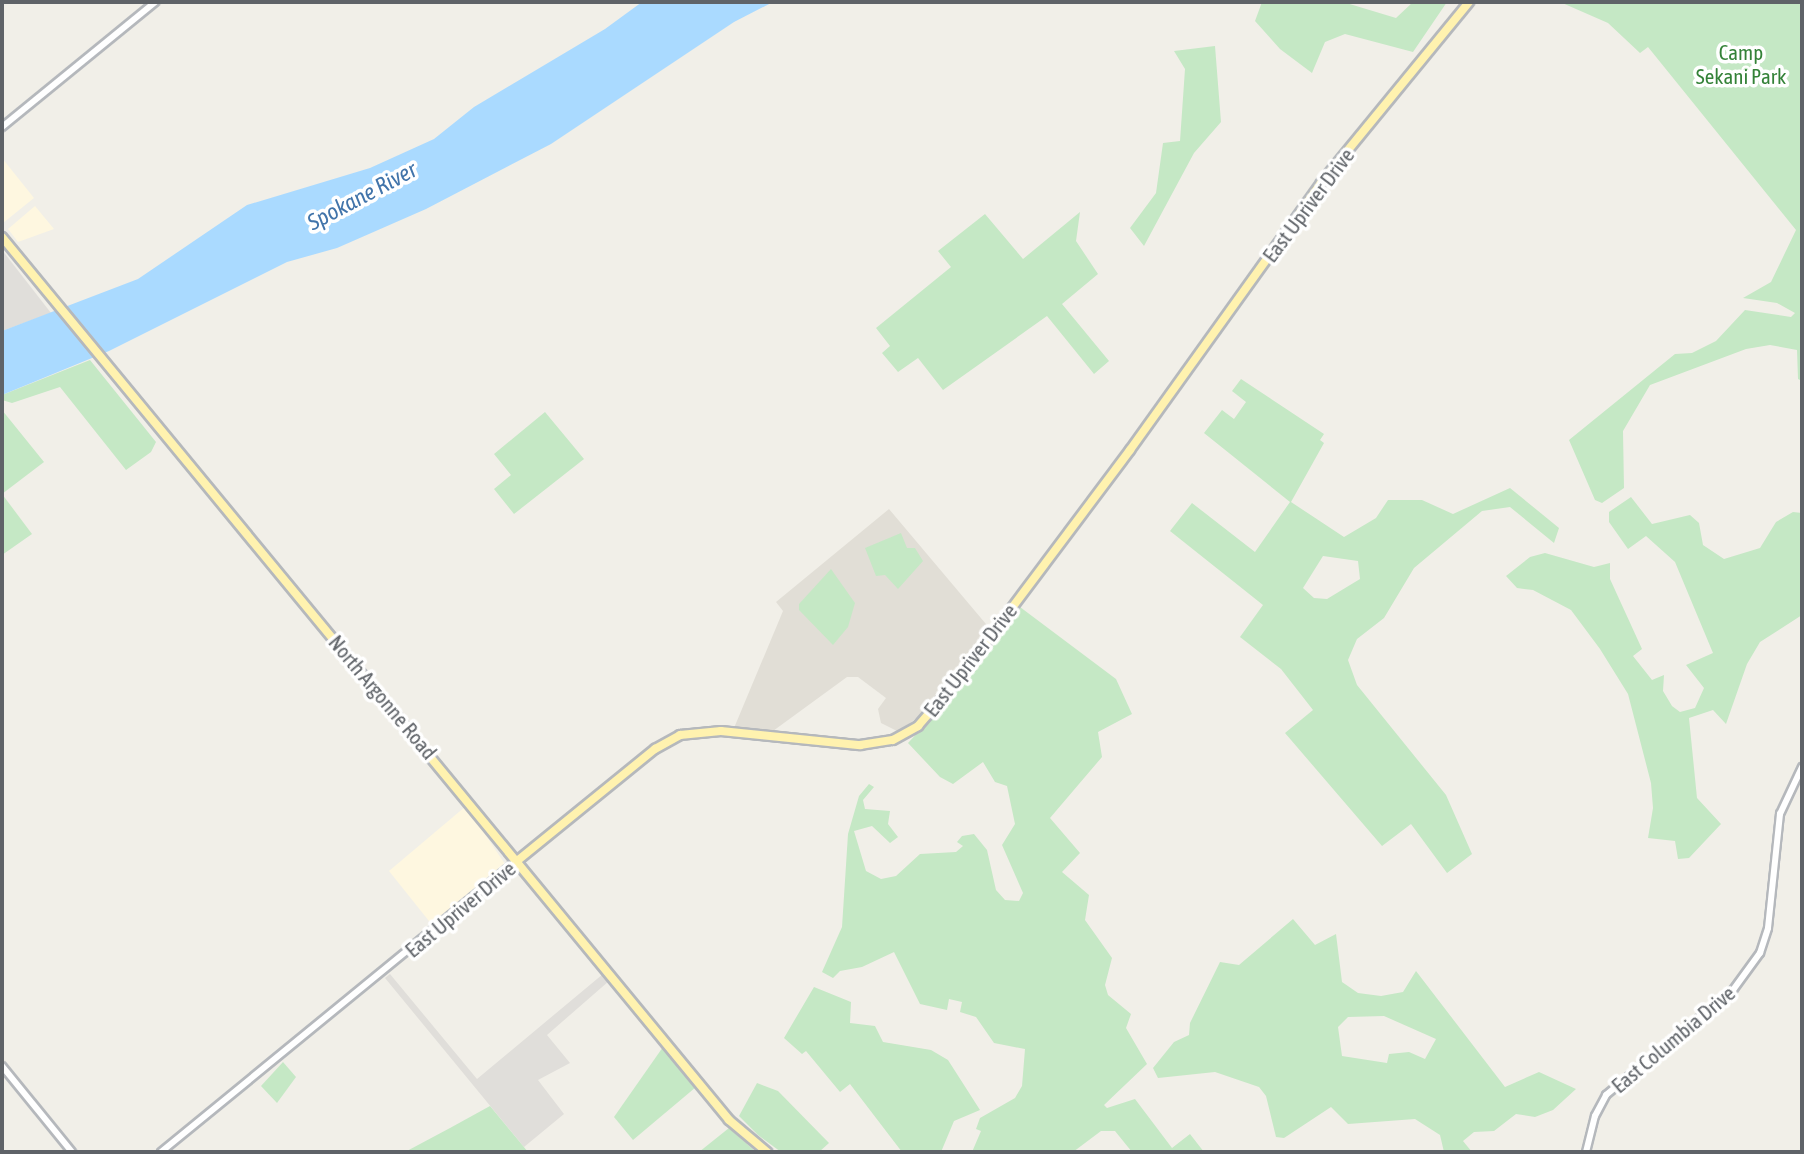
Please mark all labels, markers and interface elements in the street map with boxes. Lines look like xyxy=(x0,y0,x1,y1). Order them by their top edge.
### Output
park label: Camp Sekani Park xyxy=(1696,39,1786,89)
street label: East Upriver Drive xyxy=(1257,143,1359,267)
water label: Spokane River xyxy=(303,156,421,236)
street label: East Upriver Drive xyxy=(918,599,1022,721)
street label: North Argonne Road xyxy=(324,630,442,764)
street label: East Upriver Drive xyxy=(400,856,520,962)
street label: East Columbia Drive xyxy=(1606,980,1740,1098)

